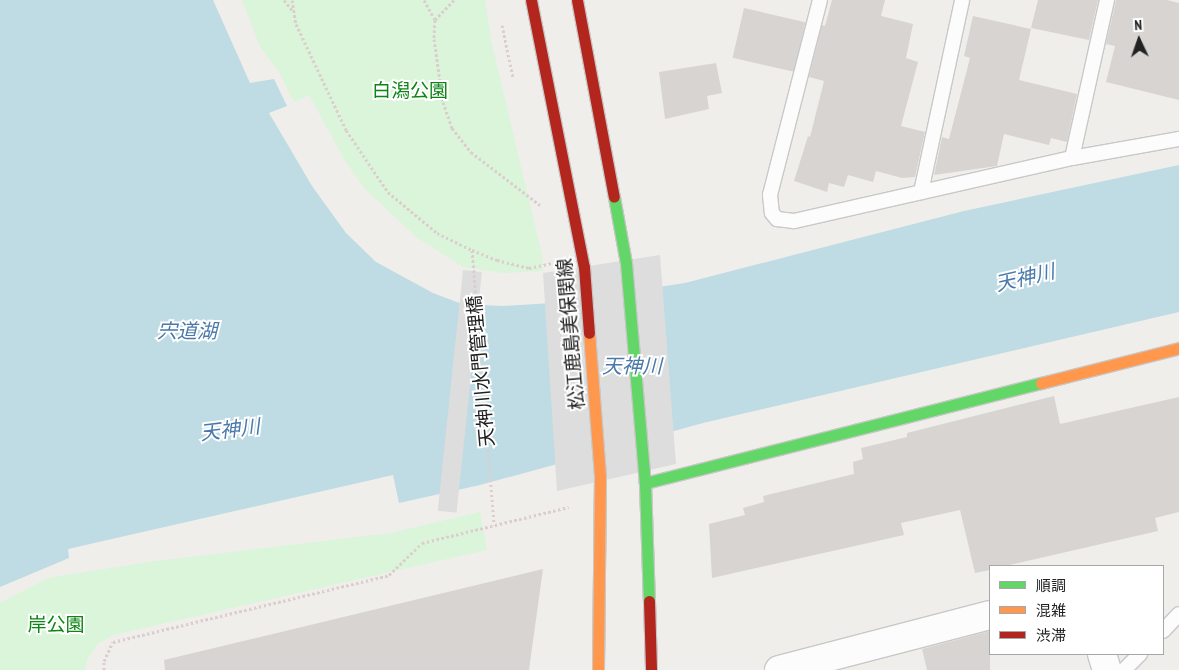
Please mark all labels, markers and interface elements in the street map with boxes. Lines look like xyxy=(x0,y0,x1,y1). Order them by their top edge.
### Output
north arrow xyxy=(1114,15,1164,65)
text: N xyxy=(1134,16,1142,34)
park label: 白潟公園 xyxy=(372,80,448,102)
street label: 松江鹿島美保関線 xyxy=(553,257,589,411)
water label: 天神川 xyxy=(993,260,1057,296)
street label: 天神川水門管理橋 xyxy=(463,294,499,448)
water label: 宍道湖 xyxy=(157,319,217,343)
water label: 天神川 xyxy=(602,354,662,378)
water label: 天神川 xyxy=(199,414,261,446)
legend xyxy=(989,565,1164,655)
text: 順調 xyxy=(1036,576,1066,595)
text: 混雑 xyxy=(1036,601,1066,620)
park label: 岸公園 xyxy=(28,614,84,636)
text: 渋滞 xyxy=(1036,626,1066,645)

